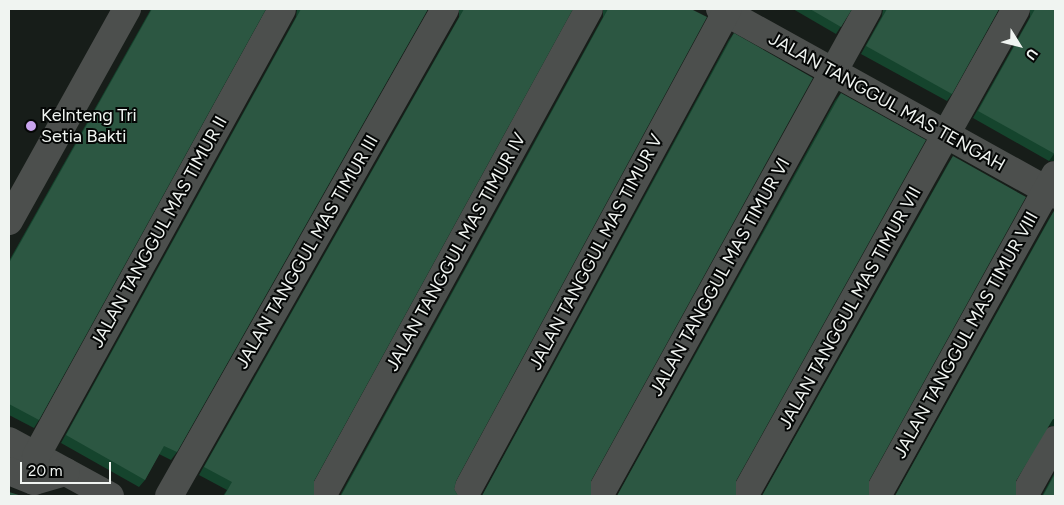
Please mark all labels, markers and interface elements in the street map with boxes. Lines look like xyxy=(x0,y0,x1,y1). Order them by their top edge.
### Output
north arrow xyxy=(994,20,1044,70)
street label: JALAN TANGGUL MAS TENGAH xyxy=(765,28,1009,176)
text: U xyxy=(1022,45,1041,63)
place label: Kelnteng Tri Setia Bakti xyxy=(41,105,137,148)
street label: JALAN TANGGUL MAS TIMUR II xyxy=(86,113,232,351)
marker: Kelnteng Tri Setia Bakti xyxy=(25,120,37,132)
street label: JALAN TANGGUL MAS TIMUR IV xyxy=(381,129,531,375)
street label: JALAN TANGGUL MAS TIMUR V xyxy=(525,130,667,374)
street label: JALAN TANGGUL MAS TIMUR III xyxy=(231,131,383,373)
street label: JALAN TANGGUL MAS TIMUR VI xyxy=(645,154,795,400)
street label: JALAN TANGGUL MAS TIMUR VII xyxy=(774,183,926,433)
street label: JALAN TANGGUL MAS TIMUR VIII xyxy=(889,208,1043,462)
scale bar xyxy=(22,452,114,484)
text: 20 m xyxy=(28,462,62,480)

